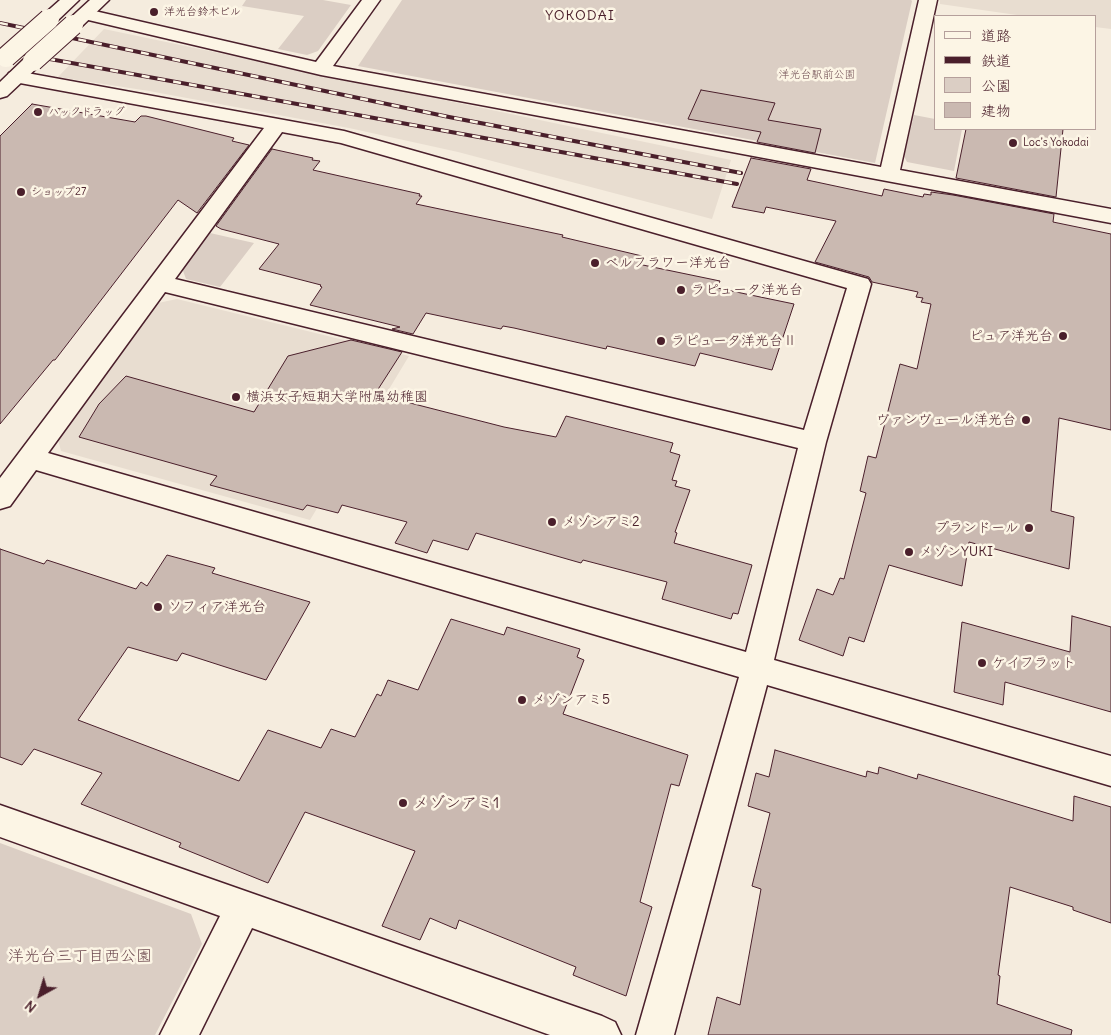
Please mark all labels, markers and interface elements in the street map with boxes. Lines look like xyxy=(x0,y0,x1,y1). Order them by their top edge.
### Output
place label: 洋光台鈴木ビル xyxy=(164,5,241,19)
marker: 洋光台鈴木ビル xyxy=(148,6,160,18)
district label: YOKODAI xyxy=(544,8,616,24)
legend xyxy=(934,15,1096,130)
text: 道路 xyxy=(981,26,1011,45)
text: 鉄道 xyxy=(981,51,1011,70)
park label: 洋光台駅前公園 xyxy=(779,68,855,82)
text: 公園 xyxy=(981,76,1011,95)
text: 建物 xyxy=(981,101,1011,120)
place label: ハックドラッグ xyxy=(48,105,125,119)
marker: ハックドラッグ xyxy=(32,106,44,118)
place label: Loc's Yokodai xyxy=(1023,136,1089,150)
marker: Loc's Yokodai xyxy=(1007,137,1019,149)
place label: ショップ27 xyxy=(31,185,86,199)
marker: ショップ27 xyxy=(15,186,27,198)
place label: ベルフラワー洋光台 xyxy=(605,255,731,271)
marker: ベルフラワー洋光台 xyxy=(589,257,601,269)
place label: ラピュータ洋光台 xyxy=(691,282,803,298)
marker: ラピュータ洋光台 xyxy=(675,284,687,296)
place label: ピュア洋光台 xyxy=(969,328,1053,344)
marker: ピュア洋光台 xyxy=(1057,330,1069,342)
place label: ラピュータ洋光台Ⅱ xyxy=(671,333,797,349)
marker: ラピュータ洋光台Ⅱ xyxy=(655,335,667,347)
place label: 横浜女子短期大学附属幼稚園 xyxy=(246,389,428,405)
marker: 横浜女子短期大学附属幼稚園 xyxy=(230,391,242,403)
place label: ヴァンヴェール洋光台 xyxy=(876,412,1016,428)
marker: ヴァンヴェール洋光台 xyxy=(1020,414,1032,426)
place label: メゾンアミ2 xyxy=(562,514,640,530)
marker: メゾンアミ2 xyxy=(546,516,558,528)
place label: プランドール xyxy=(935,520,1019,536)
marker: プランドール xyxy=(1023,522,1035,534)
place label: メゾンYUKI xyxy=(919,544,993,560)
marker: メゾンYUKI xyxy=(903,546,915,558)
place label: ソフィア洋光台 xyxy=(168,599,266,615)
marker: ソフィア洋光台 xyxy=(152,601,164,613)
place label: ケイフラット xyxy=(992,655,1076,671)
marker: ケイフラット xyxy=(976,657,988,669)
place label: メゾンアミ5 xyxy=(532,692,610,708)
marker: メゾンアミ5 xyxy=(516,694,528,706)
place label: メゾンアミ1 xyxy=(413,793,499,813)
marker: メゾンアミ1 xyxy=(397,797,409,809)
park label: 洋光台三丁目西公園 xyxy=(8,946,152,966)
north arrow xyxy=(15,970,65,1020)
text: N xyxy=(21,997,40,1017)

